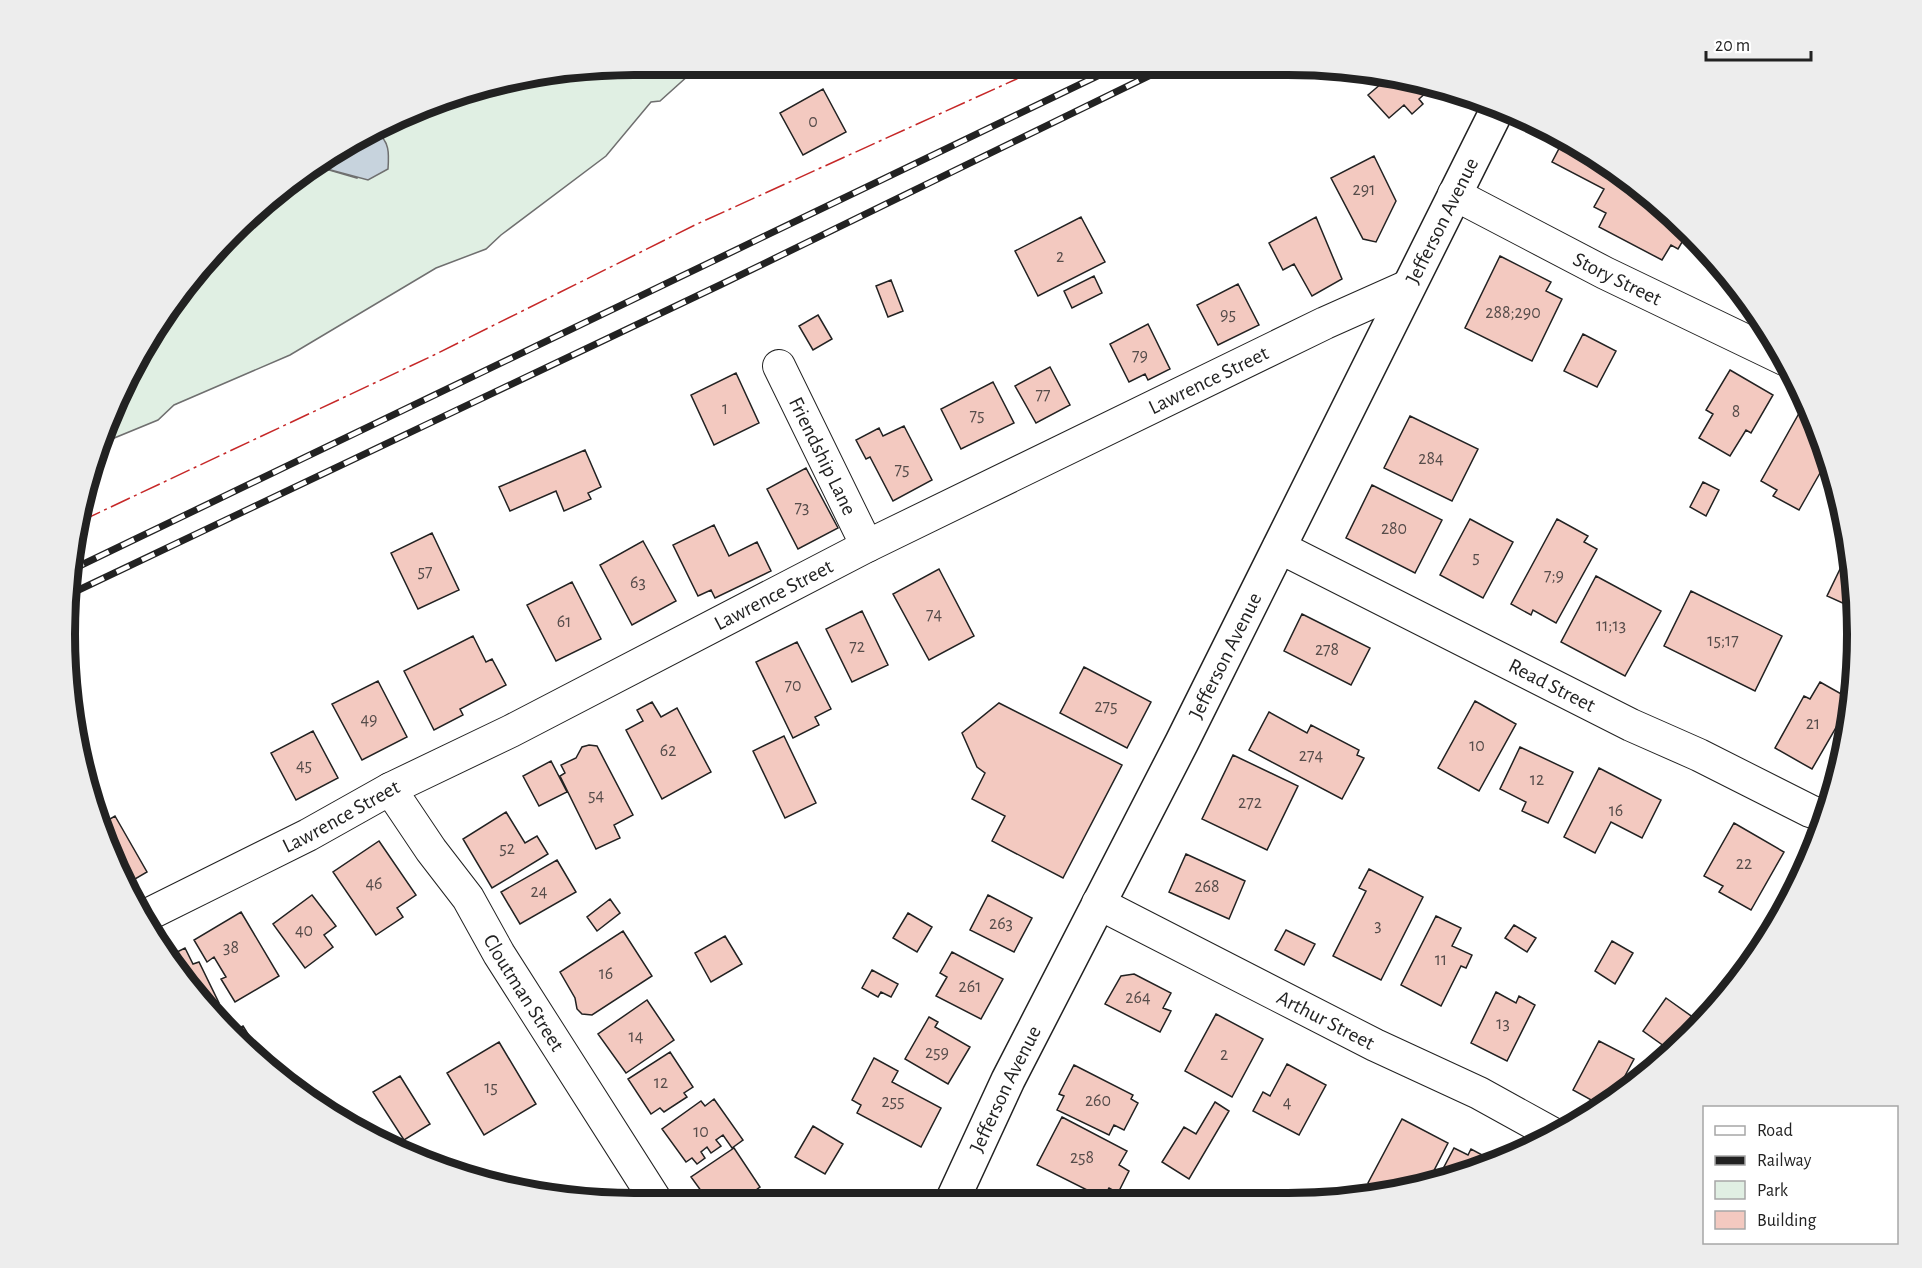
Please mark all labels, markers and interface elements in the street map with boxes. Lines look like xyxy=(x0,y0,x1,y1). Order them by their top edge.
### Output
scale bar xyxy=(1706,24,1811,62)
text: 20 m xyxy=(1715,37,1750,55)
house number: 0 xyxy=(808,113,818,131)
street label: Jefferson Avenue xyxy=(1402,154,1482,287)
house number: 291 xyxy=(1353,181,1375,199)
house number: 2 xyxy=(1056,248,1064,266)
street label: Story Street xyxy=(1570,248,1665,309)
house number: 288;290 xyxy=(1485,304,1541,322)
house number: 95 xyxy=(1220,306,1236,324)
street label: Lawrence Street xyxy=(1145,342,1272,418)
house number: 79 xyxy=(1132,347,1148,365)
house number: 77 xyxy=(1035,386,1051,404)
street label: Friendship Lane xyxy=(785,394,861,518)
house number: 1 xyxy=(722,400,728,418)
house number: 8 xyxy=(1732,403,1740,421)
house number: 75 xyxy=(969,407,985,425)
house number: 284 xyxy=(1418,450,1444,468)
house number: 75 xyxy=(894,461,910,479)
house number: 73 xyxy=(795,499,809,517)
house number: 280 xyxy=(1381,520,1407,538)
house number: 5 xyxy=(1472,549,1480,567)
street label: Lawrence Street xyxy=(711,555,836,634)
house number: 57 xyxy=(417,563,433,581)
house number: 7;9 xyxy=(1544,567,1564,585)
house number: 63 xyxy=(630,574,646,592)
street label: Jefferson Avenue xyxy=(1185,589,1265,722)
house number: 74 xyxy=(926,606,942,624)
house number: 61 xyxy=(557,613,571,631)
house number: 11;13 xyxy=(1596,617,1626,635)
house number: 15;17 xyxy=(1707,632,1739,650)
house number: 72 xyxy=(849,638,865,656)
house number: 278 xyxy=(1315,641,1339,659)
street label: Read Street xyxy=(1505,654,1599,716)
house number: 70 xyxy=(784,677,802,695)
house number: 275 xyxy=(1094,698,1118,716)
house number: 49 xyxy=(360,711,378,729)
house number: 21 xyxy=(1806,715,1820,733)
house number: 10 xyxy=(1469,737,1485,755)
house number: 62 xyxy=(660,742,676,760)
house number: 274 xyxy=(1299,747,1324,765)
house number: 45 xyxy=(296,757,312,775)
house number: 12 xyxy=(1530,771,1544,789)
street label: Lawrence Street xyxy=(279,775,403,857)
house number: 54 xyxy=(588,787,604,805)
house number: 272 xyxy=(1238,794,1262,812)
house number: 16 xyxy=(1609,802,1623,820)
house number: 52 xyxy=(499,840,515,858)
house number: 22 xyxy=(1736,855,1752,873)
house number: 46 xyxy=(365,875,383,893)
house number: 268 xyxy=(1194,878,1220,896)
house number: 24 xyxy=(531,883,548,901)
house number: 263 xyxy=(989,915,1013,933)
house number: 3 xyxy=(1374,917,1382,935)
house number: 40 xyxy=(295,922,313,940)
street label: Cloutman Street xyxy=(480,930,569,1055)
house number: 38 xyxy=(223,939,239,957)
house number: 11 xyxy=(1435,951,1447,969)
house number: 16 xyxy=(599,965,613,983)
house number: 261 xyxy=(959,978,981,996)
street label: Arthur Street xyxy=(1274,986,1378,1054)
house number: 264 xyxy=(1125,989,1151,1007)
house number: 13 xyxy=(1496,1015,1510,1033)
street label: Jefferson Avenue xyxy=(966,1022,1045,1156)
house number: 14 xyxy=(629,1028,644,1046)
house number: 259 xyxy=(925,1044,949,1062)
house number: 2 xyxy=(1220,1046,1228,1064)
house number: 12 xyxy=(654,1074,668,1092)
house number: 15 xyxy=(484,1079,498,1097)
house number: 260 xyxy=(1085,1092,1111,1110)
house number: 255 xyxy=(881,1093,905,1111)
house number: 4 xyxy=(1283,1094,1292,1112)
legend xyxy=(1703,1106,1898,1244)
text: Road xyxy=(1757,1122,1793,1140)
house number: 10 xyxy=(693,1123,709,1141)
house number: 258 xyxy=(1070,1149,1094,1167)
text: Railway xyxy=(1757,1152,1812,1170)
text: Park xyxy=(1757,1182,1789,1200)
text: Building xyxy=(1757,1212,1817,1230)

